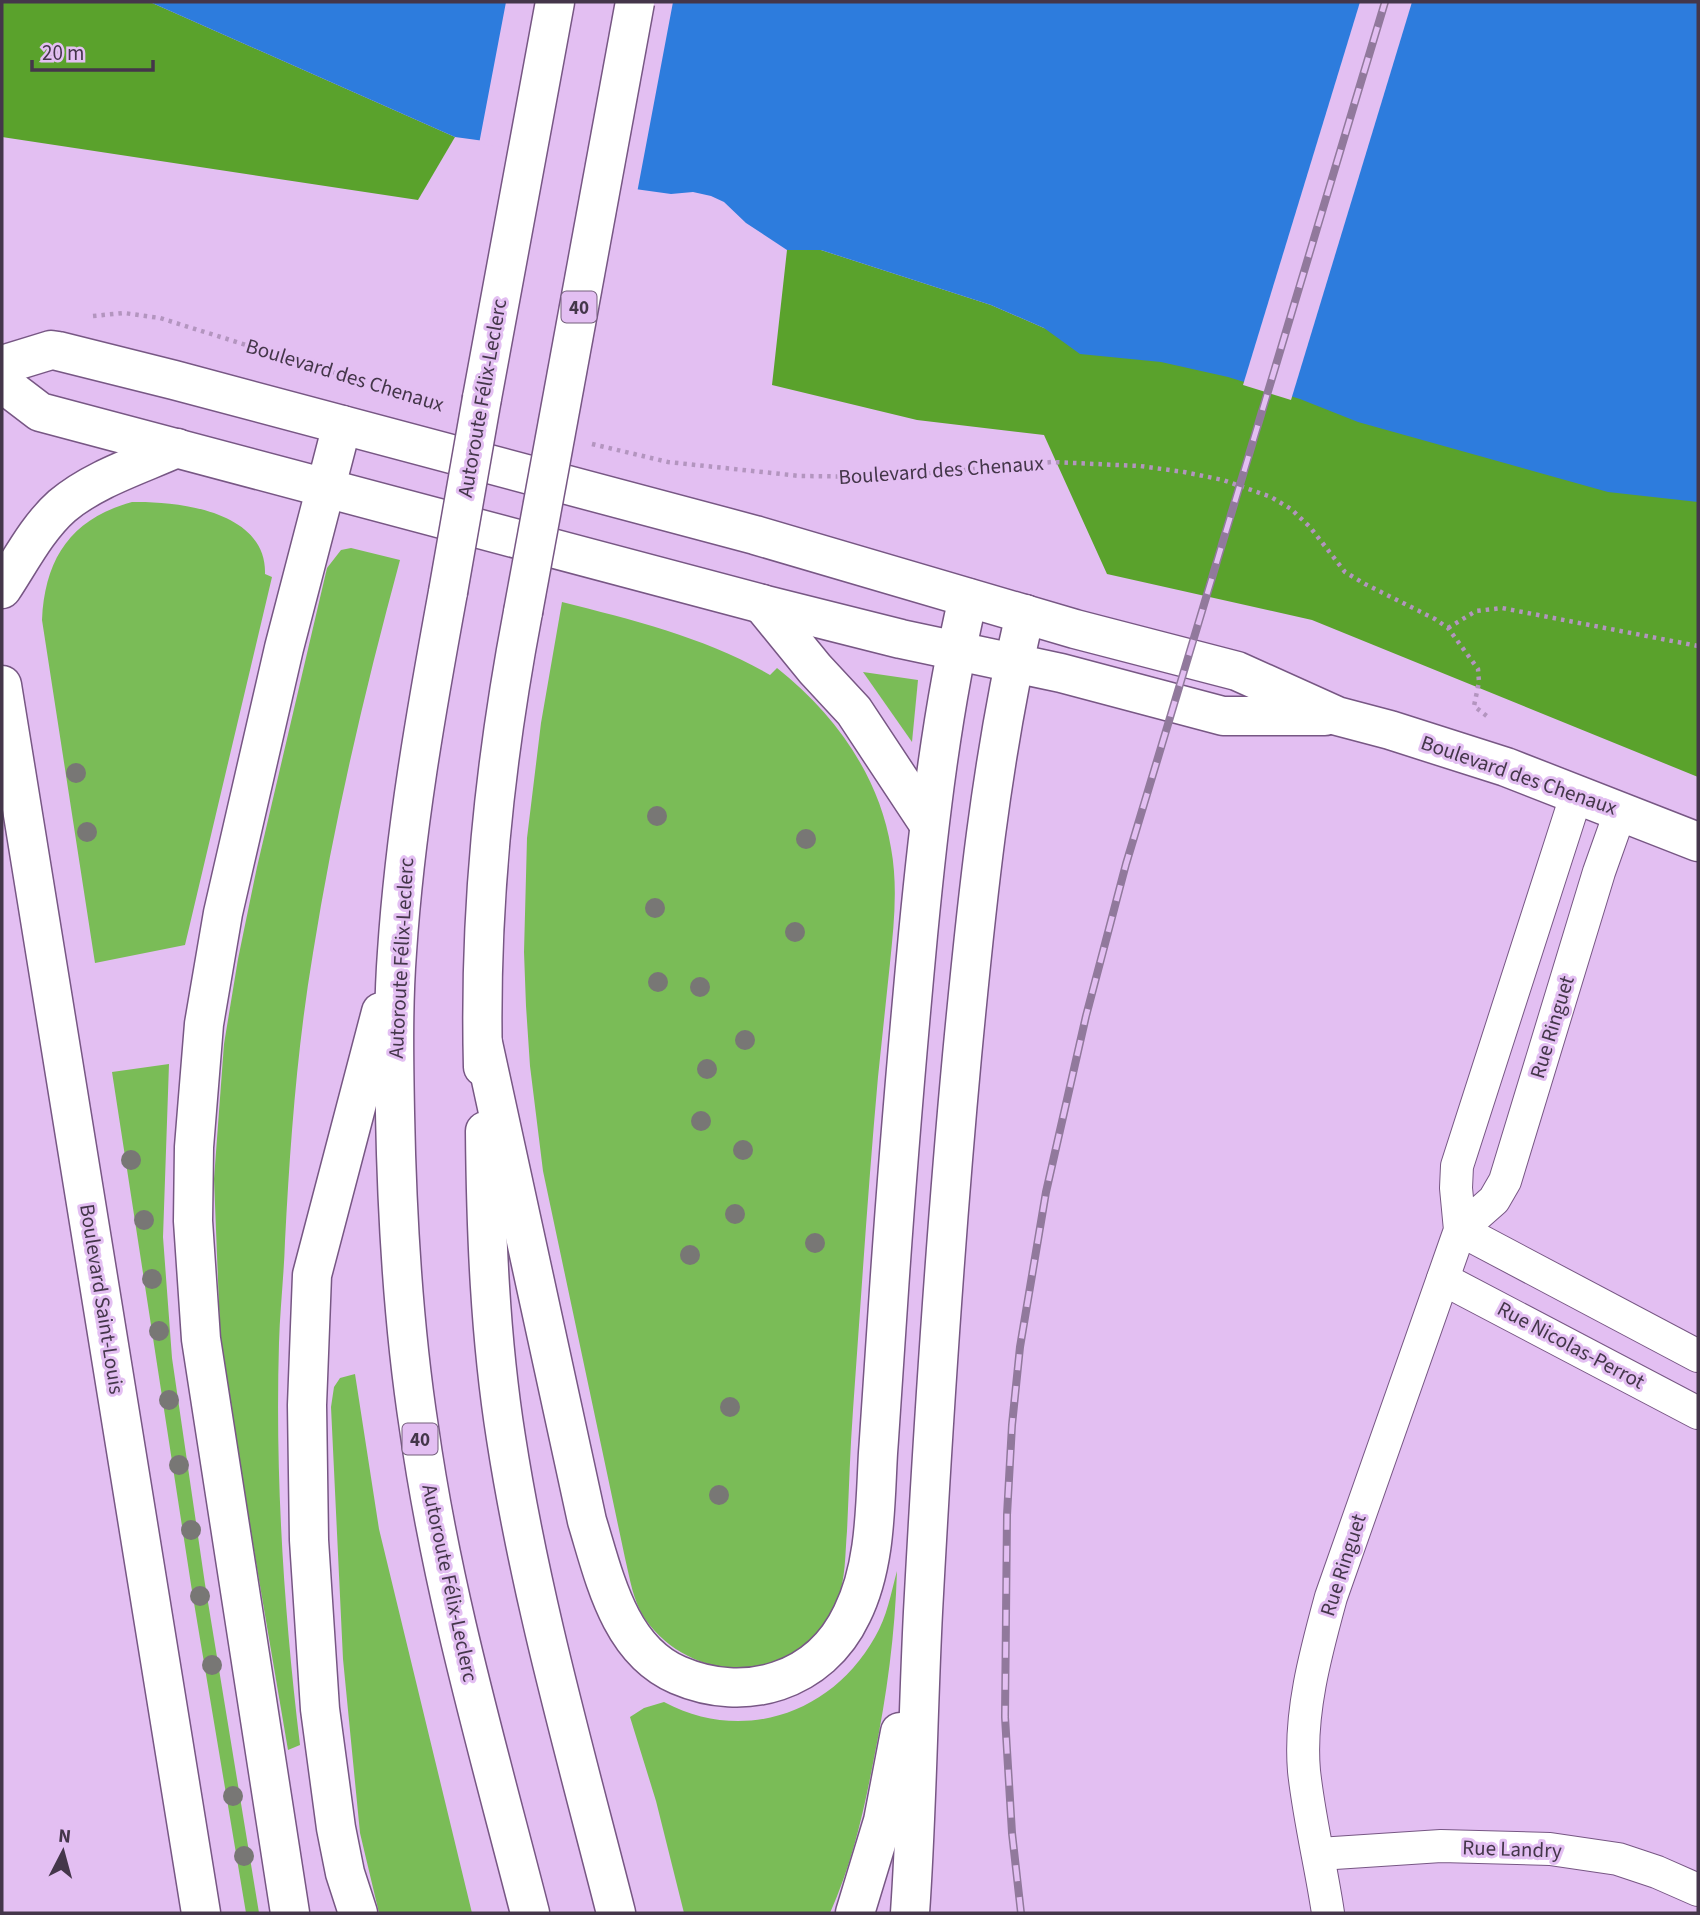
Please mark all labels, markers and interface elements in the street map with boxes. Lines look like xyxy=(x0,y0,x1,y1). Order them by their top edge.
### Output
scale bar xyxy=(32,28,152,72)
text: 20 m xyxy=(42,38,84,68)
road number: 40 xyxy=(562,292,596,322)
street label: Autoroute Félix-Leclerc xyxy=(450,296,514,500)
street label: Boulevard des Chenaux xyxy=(242,331,448,420)
street label: Boulevard des Chenaux xyxy=(837,448,1045,492)
street label: Boulevard des Chenaux xyxy=(1417,727,1622,823)
street label: Autoroute Félix-Leclerc xyxy=(381,856,421,1059)
street label: Rue Ringuet xyxy=(1522,972,1582,1082)
street label: Boulevard Saint-Louis xyxy=(72,1202,132,1396)
street label: Rue Nicolas-Perrot xyxy=(1492,1293,1650,1397)
road number: 40 xyxy=(402,1424,438,1455)
street label: Autoroute Félix-Leclerc xyxy=(414,1481,486,1685)
street label: Rue Ringuet xyxy=(1312,1510,1374,1620)
north arrow xyxy=(28,1817,98,1887)
text: N xyxy=(57,1822,72,1851)
street label: Rue Landry xyxy=(1462,1832,1562,1866)

